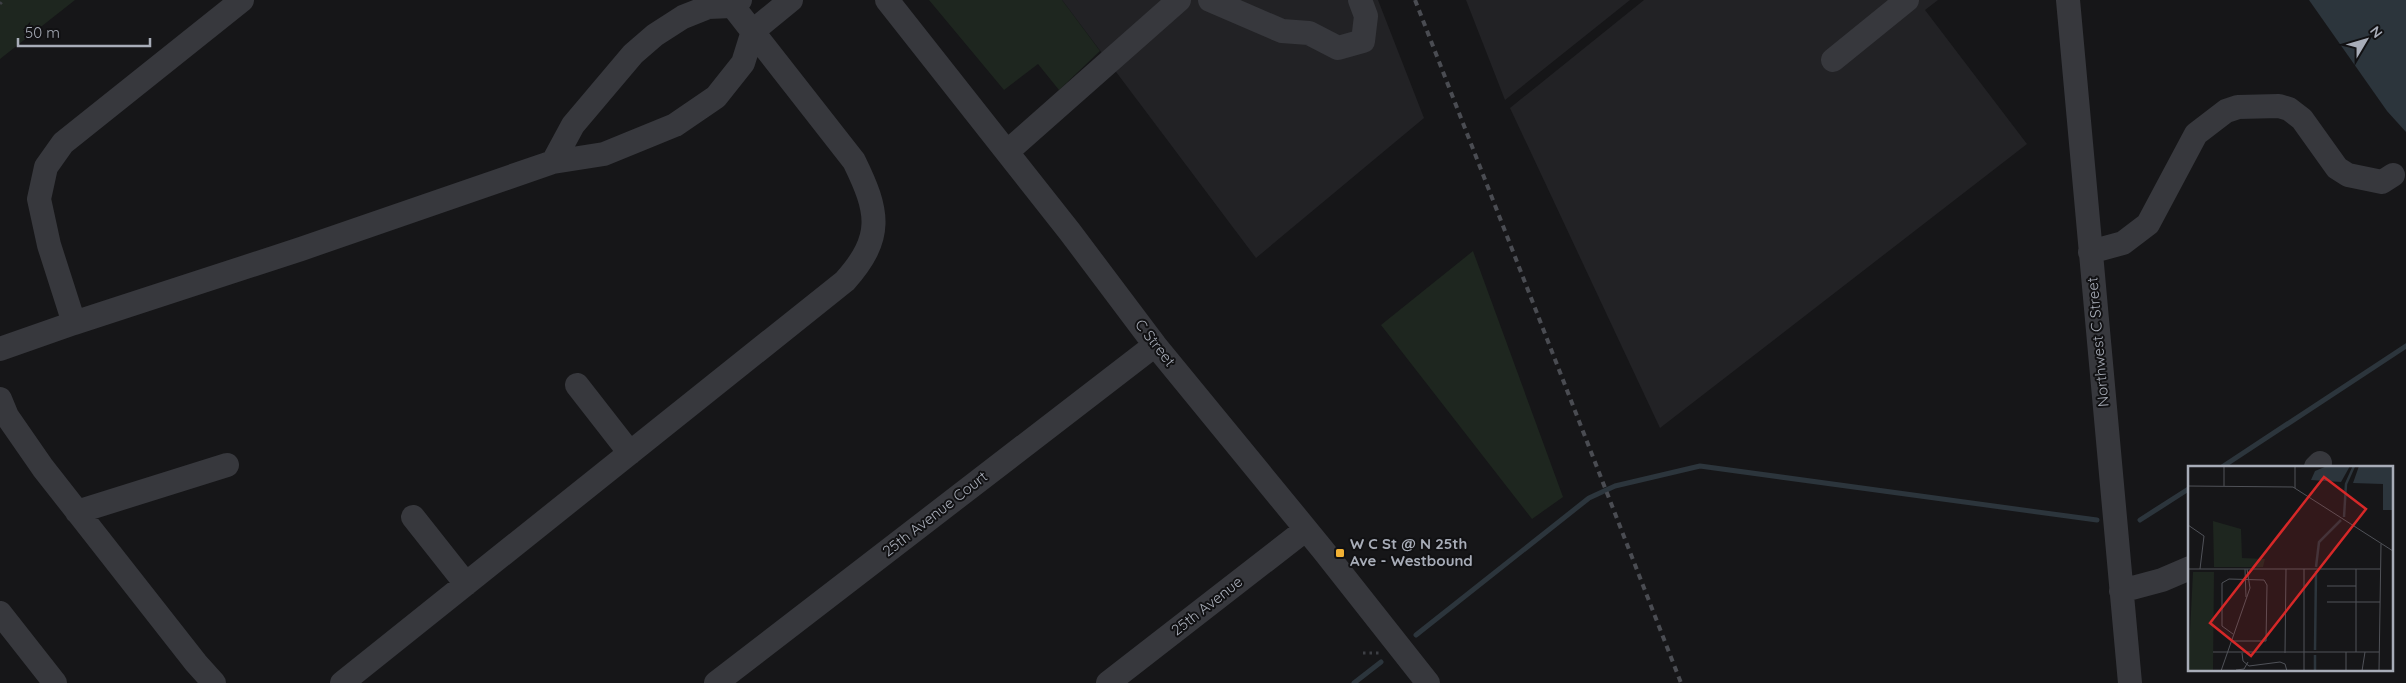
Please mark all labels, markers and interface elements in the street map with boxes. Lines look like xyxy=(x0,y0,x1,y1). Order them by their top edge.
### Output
scale bar xyxy=(18,15,150,47)
north arrow xyxy=(2341,15,2391,65)
text: N xyxy=(2366,22,2387,42)
text: 50 m xyxy=(25,23,60,42)
street label: Northwest C Street xyxy=(2082,276,2113,408)
street label: C Street xyxy=(1131,315,1180,370)
inset map xyxy=(2188,466,2394,670)
street label: 25th Avenue Court xyxy=(878,467,991,560)
place label: W C St @ N 25th Ave - Westbound xyxy=(1350,534,1473,570)
marker: W C St @ N 25th Ave - Westbound xyxy=(1334,547,1346,559)
street label: 25th Avenue xyxy=(1167,572,1246,639)

